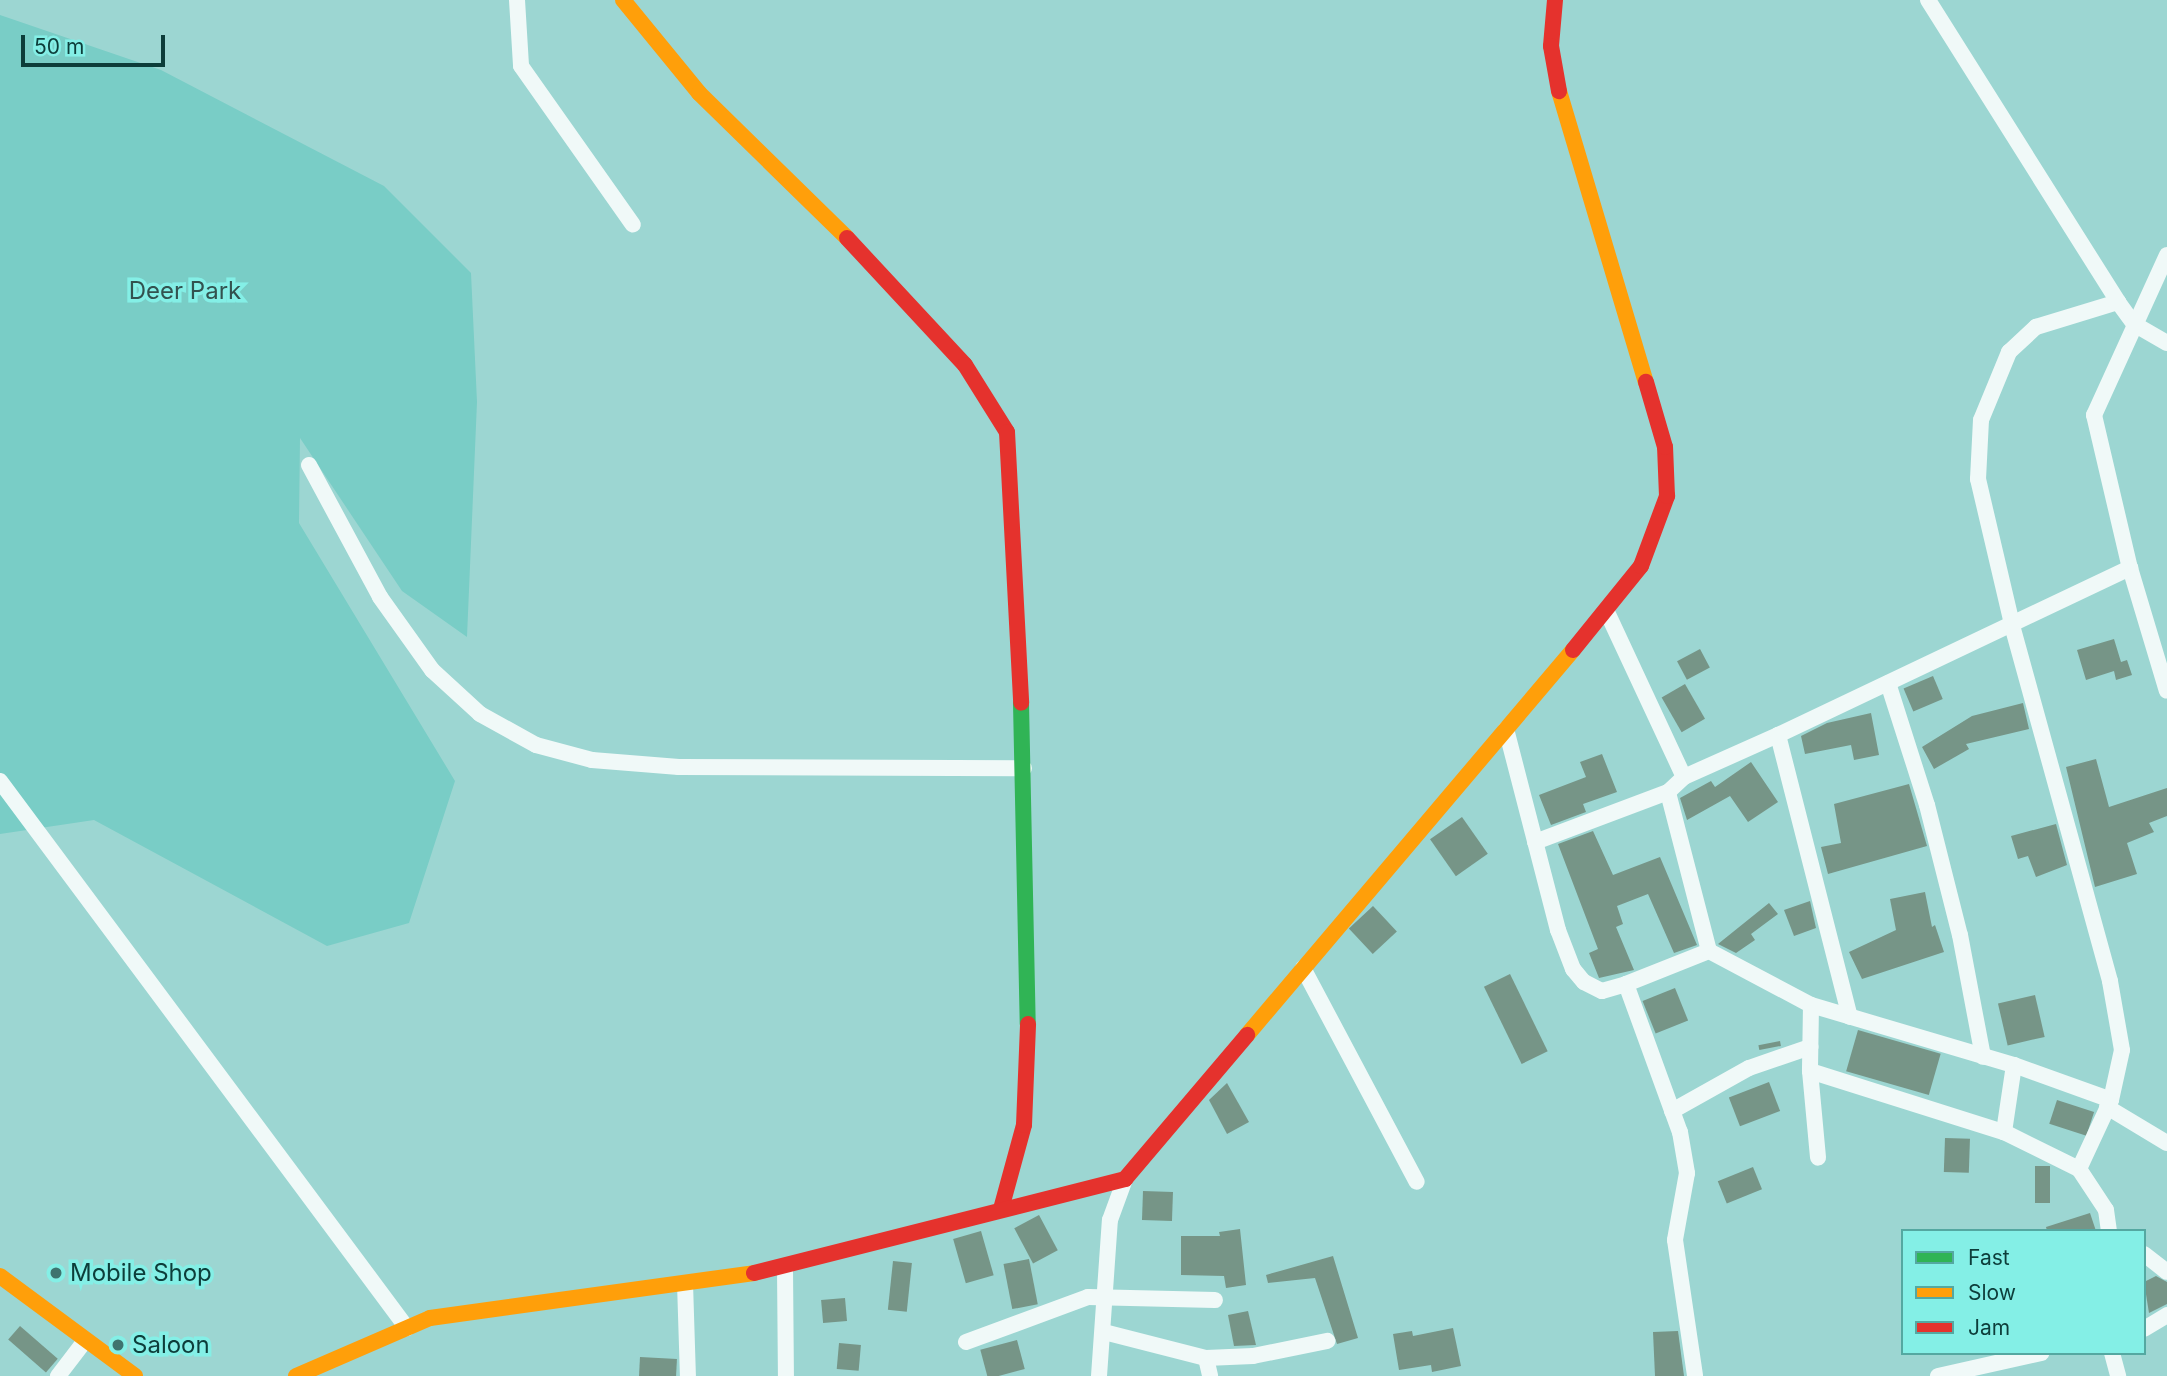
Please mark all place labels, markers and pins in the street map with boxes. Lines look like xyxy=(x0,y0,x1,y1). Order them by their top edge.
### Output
place label: Mobile Shop xyxy=(70,1259,212,1287)
marker: Mobile Shop xyxy=(48,1265,64,1281)
place label: Saloon xyxy=(132,1331,210,1359)
marker: Saloon xyxy=(110,1337,126,1353)

